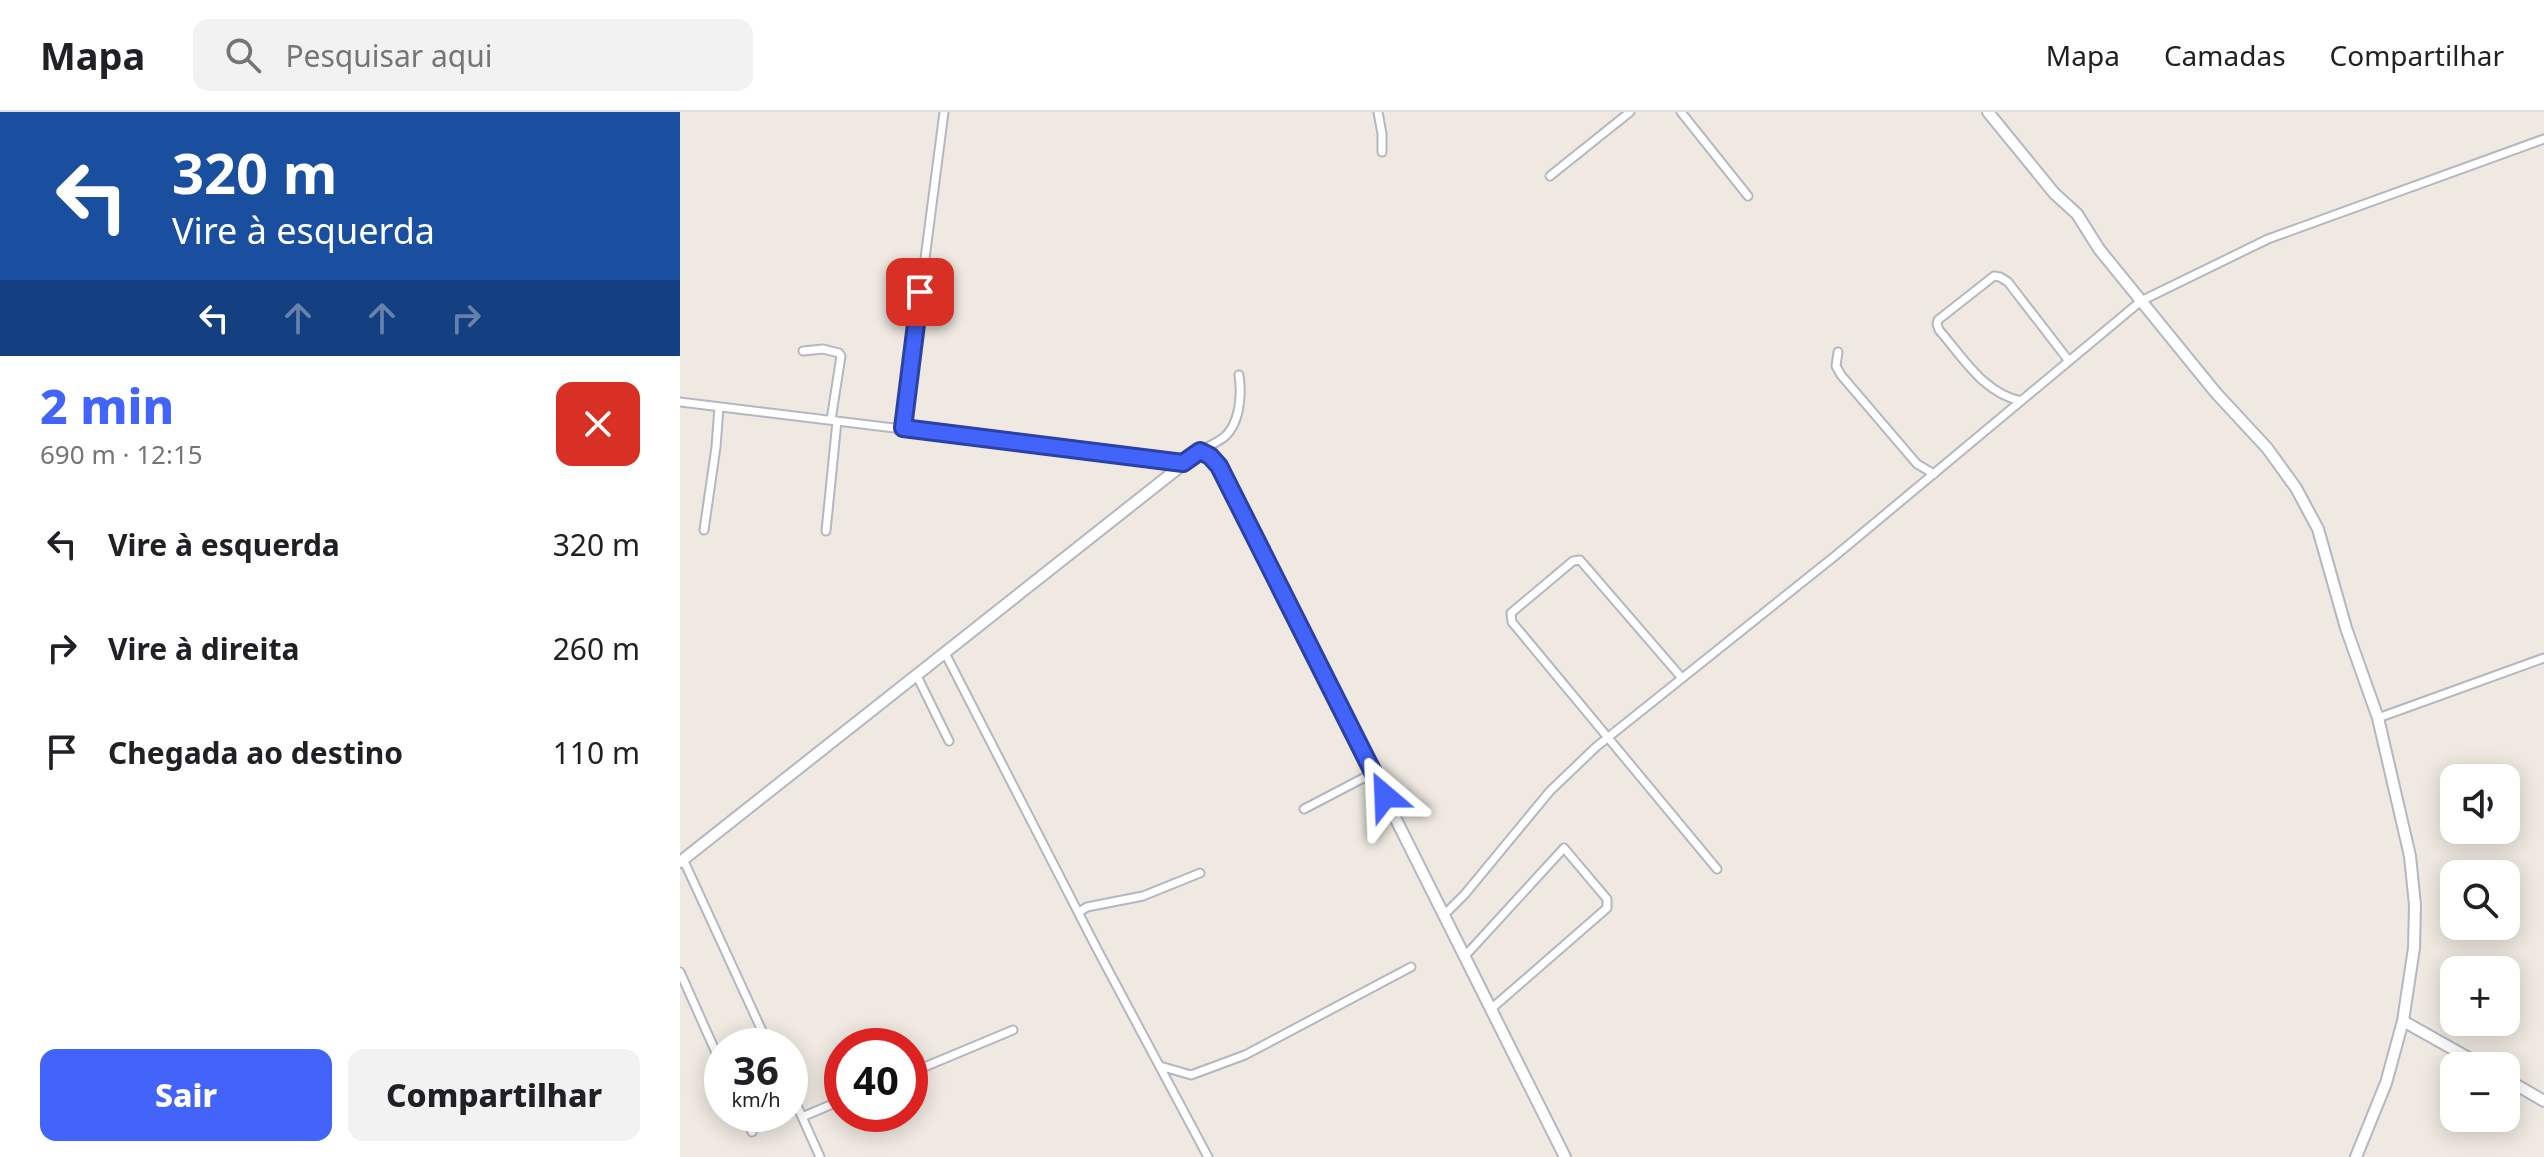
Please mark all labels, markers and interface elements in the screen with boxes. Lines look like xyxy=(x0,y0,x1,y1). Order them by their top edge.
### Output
search box xyxy=(193,19,753,91)
text: Mapa xyxy=(40,29,145,81)
icon: search xyxy=(221,33,265,77)
text: Pesquisar aqui xyxy=(285,35,493,76)
text: Mapa xyxy=(2046,36,2120,74)
text: Camadas xyxy=(2164,36,2286,74)
text: Compartilhar xyxy=(2330,36,2504,74)
text: 320 m xyxy=(172,134,337,210)
icon: left xyxy=(40,144,144,248)
text: Vire à esquerda xyxy=(172,206,435,255)
pin xyxy=(886,258,954,326)
icon: arrive xyxy=(898,270,942,314)
icon: left xyxy=(192,296,236,340)
icon: ahead xyxy=(276,296,320,340)
icon: ahead xyxy=(360,296,404,340)
icon: right xyxy=(444,296,488,340)
text: 2 min xyxy=(40,373,174,438)
button: close xyxy=(556,382,640,466)
text: 690 m · 12:15 xyxy=(40,436,203,472)
icon: left xyxy=(40,522,84,566)
text: Vire à esquerda xyxy=(108,524,340,565)
text: 320 m xyxy=(553,524,640,565)
icon: right xyxy=(40,626,84,670)
text: Vire à direita xyxy=(108,628,299,669)
text: 260 m xyxy=(553,628,640,669)
icon: arrive xyxy=(40,730,84,774)
text: Chegada ao destino xyxy=(108,732,403,773)
text: 110 m xyxy=(553,732,640,773)
position arrow xyxy=(1343,754,1427,838)
map controls xyxy=(2440,764,2520,1132)
button: sound xyxy=(2440,764,2520,844)
button: search xyxy=(2440,860,2520,940)
button: + xyxy=(2440,956,2520,1036)
speed limit sign: 40 xyxy=(824,1028,928,1132)
text: 36 xyxy=(733,1042,779,1097)
button: Sair xyxy=(40,1049,332,1141)
button: Compartilhar xyxy=(348,1049,640,1141)
button: − xyxy=(2440,1052,2520,1132)
text: km/h xyxy=(731,1086,781,1113)

